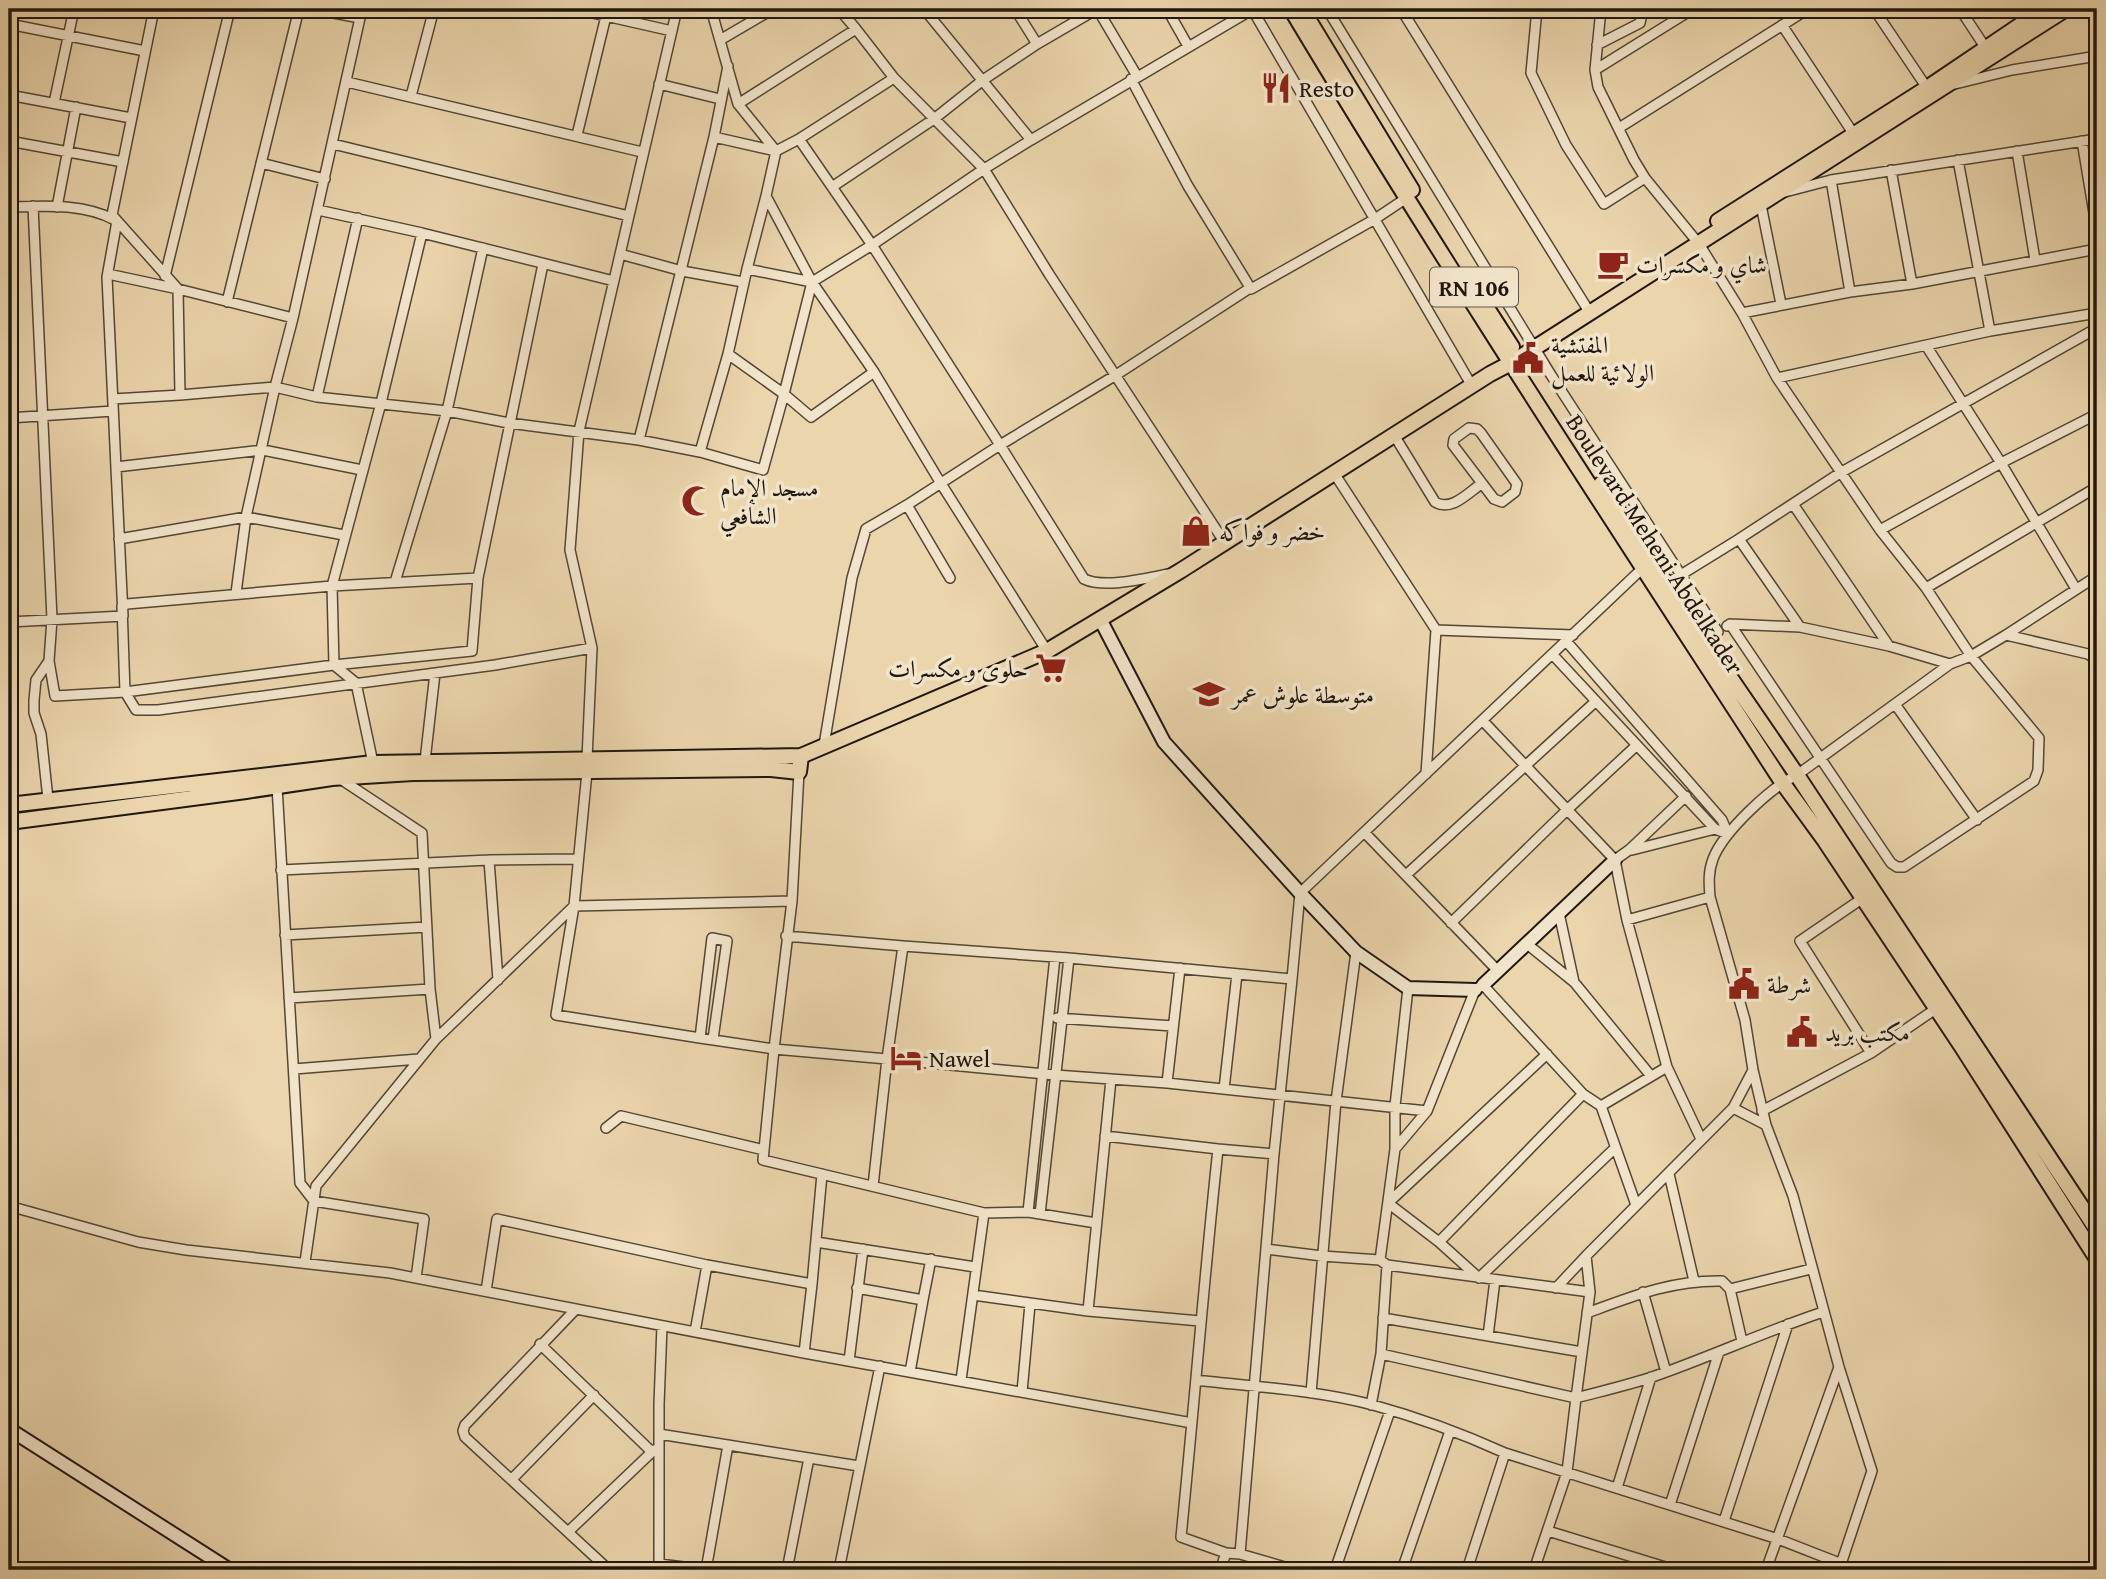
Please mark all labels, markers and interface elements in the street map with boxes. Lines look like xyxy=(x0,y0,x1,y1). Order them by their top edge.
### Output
restaurant icon: Resto xyxy=(1259,71,1293,105)
place label: Resto xyxy=(1299,71,1354,106)
cafe icon: شاي و مكسرات xyxy=(1596,247,1630,281)
place label: شاي و مكسرات xyxy=(1636,247,1767,284)
road number: RN 106 xyxy=(1430,268,1518,306)
place label: المفتشية الولائية للعمل xyxy=(1551,327,1654,390)
public building icon: المفتشية الولائية للعمل xyxy=(1511,341,1545,375)
street label: Boulevard Meheni Abdelkader xyxy=(1558,407,1752,681)
place label: مسجد الإمام الشافعي xyxy=(720,470,819,538)
mosque icon: مسجد الإمام الشافعي xyxy=(680,484,714,518)
shop icon: خضر و فواكه xyxy=(1179,514,1213,548)
place label: خضر و فواكه xyxy=(1219,514,1325,549)
place label: حلوى و مكسرات xyxy=(888,651,1028,686)
supermarket icon: حلوى و مكسرات xyxy=(1034,651,1068,685)
school or university icon: متوسطة علوش عمر xyxy=(1192,677,1226,711)
place label: متوسطة علوش عمر xyxy=(1229,677,1374,712)
public building icon: شرطة xyxy=(1727,967,1761,1001)
place label: شرطة xyxy=(1767,967,1811,1002)
public building icon: مكتب بريد xyxy=(1785,1015,1819,1049)
place label: مكتب بريد xyxy=(1825,1015,1910,1050)
hotel icon: Nawel xyxy=(889,1041,923,1075)
place label: Nawel xyxy=(929,1041,990,1076)

